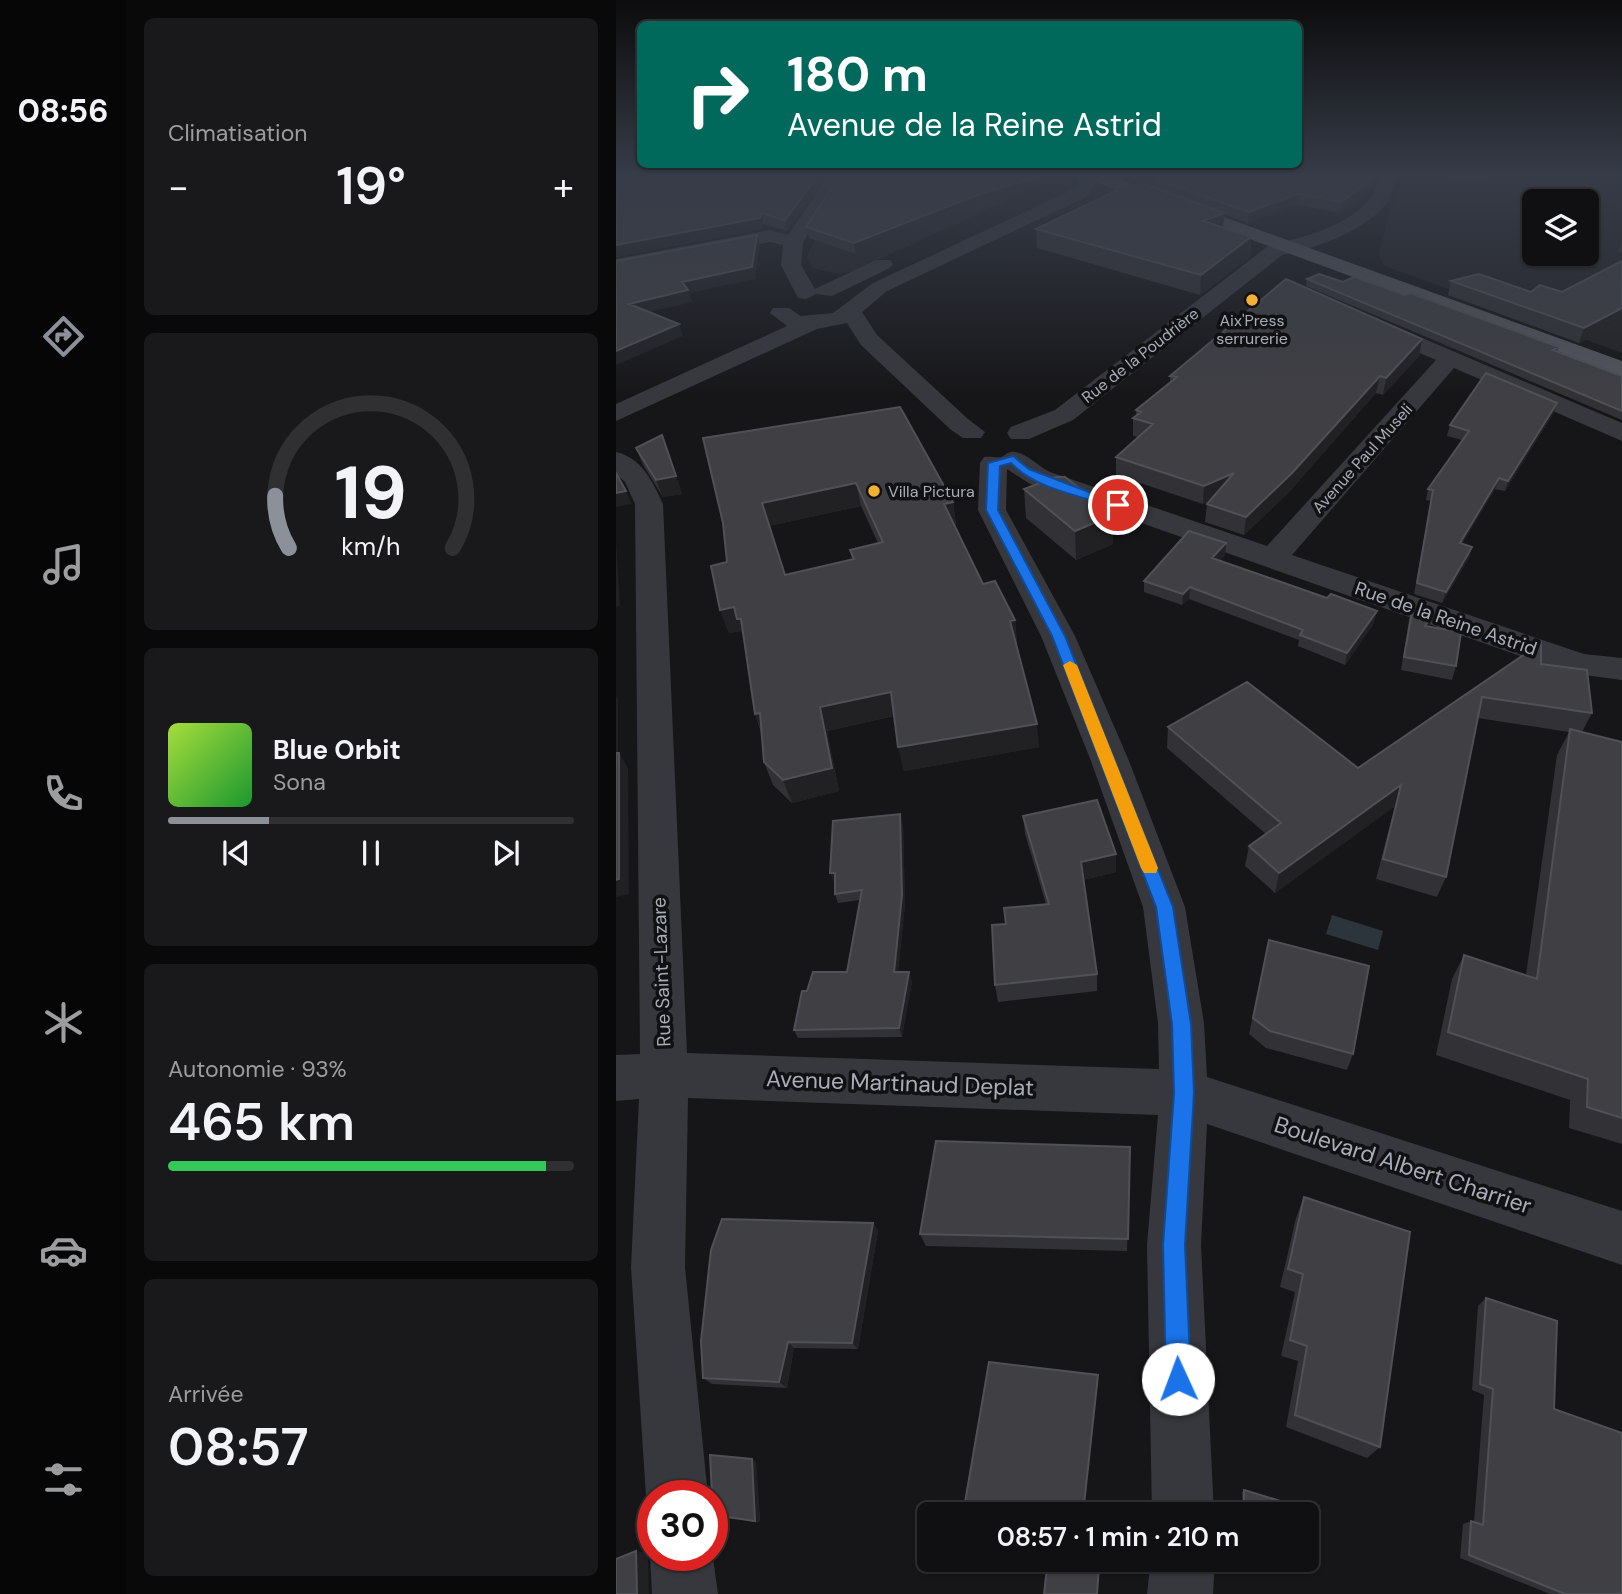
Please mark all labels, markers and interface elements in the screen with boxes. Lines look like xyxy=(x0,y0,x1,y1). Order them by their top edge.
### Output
text: 180 m xyxy=(787,42,928,106)
icon: right xyxy=(672,49,763,140)
text: 08:56 xyxy=(17,90,109,132)
text: Avenue de la Reine Astrid xyxy=(787,104,1162,146)
text: Climatisation xyxy=(168,118,307,148)
text: 19° xyxy=(336,152,406,220)
text: − xyxy=(168,162,189,212)
text: + xyxy=(553,162,574,212)
map controls xyxy=(1522,189,1599,266)
button: layers xyxy=(1522,189,1599,266)
marker: Aix'Press serrurerie xyxy=(1244,292,1260,308)
street label: Rue de la Poudrière xyxy=(1078,303,1203,408)
place label: Aix'Press serrurerie xyxy=(1216,310,1288,349)
icon: directions xyxy=(39,312,88,361)
street label: Avenue Paul Museli xyxy=(1308,399,1417,518)
text: 19 xyxy=(335,446,407,541)
pin xyxy=(1088,475,1148,535)
place label: Villa Pictura xyxy=(888,481,975,502)
marker: Villa Pictura xyxy=(866,483,882,499)
icon: arrive xyxy=(1099,486,1137,524)
text: km/h xyxy=(341,530,401,563)
icon: music xyxy=(39,540,88,589)
street label: Rue de la Reine Astrid xyxy=(1352,576,1540,661)
text: Blue Orbit xyxy=(273,733,401,767)
text: Sona xyxy=(273,767,326,797)
icon: phone xyxy=(39,769,88,818)
icon: previous xyxy=(217,834,255,872)
icon: pause xyxy=(352,834,390,872)
icon: next xyxy=(487,834,525,872)
street label: Rue Saint-Lazare xyxy=(646,897,677,1047)
icon: climate xyxy=(39,998,88,1047)
text: Autonomie · 93% xyxy=(168,1054,347,1084)
street label: Avenue Martinaud Deplat xyxy=(765,1063,1035,1103)
text: 465 km xyxy=(168,1088,355,1156)
street label: Boulevard Albert Charrier xyxy=(1270,1109,1536,1221)
icon: car xyxy=(39,1226,88,1275)
position arrow xyxy=(1141,1342,1215,1416)
text: Arrivée xyxy=(168,1379,244,1409)
text: 08:57 xyxy=(168,1413,309,1481)
icon: filters xyxy=(39,1455,88,1504)
speed limit sign: 30 xyxy=(637,1480,728,1571)
text: 08:57 · 1 min · 210 m xyxy=(997,1520,1239,1554)

